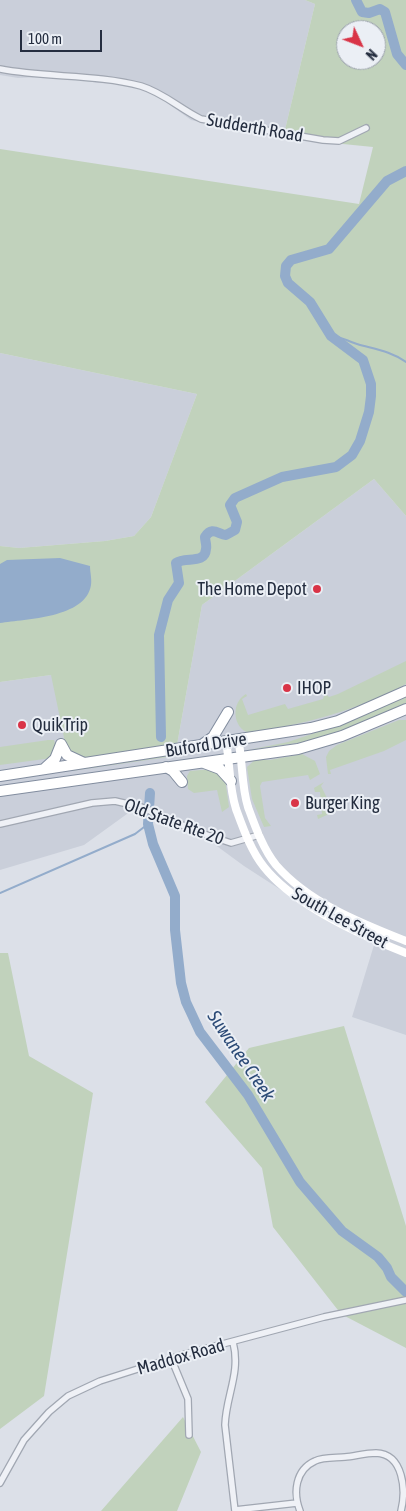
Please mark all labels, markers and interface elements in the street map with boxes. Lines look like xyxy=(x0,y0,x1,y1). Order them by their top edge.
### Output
scale bar xyxy=(22,20,105,52)
north arrow xyxy=(336,20,386,70)
text: 100 m xyxy=(28,30,62,47)
text: N xyxy=(363,46,380,63)
street label: Sudderth Road xyxy=(205,109,305,147)
place label: The Home Depot xyxy=(197,578,307,600)
marker: The Home Depot xyxy=(311,583,323,595)
place label: IHOP xyxy=(297,677,331,699)
marker: IHOP xyxy=(281,682,293,694)
place label: QuikTrip xyxy=(32,714,88,736)
marker: QuikTrip xyxy=(16,719,28,731)
street label: Buford Drive xyxy=(164,728,248,762)
place label: Burger King xyxy=(305,792,380,814)
street label: Old State Rte 20 xyxy=(121,794,227,850)
marker: Burger King xyxy=(289,797,301,809)
street label: South Lee Street xyxy=(288,883,392,953)
water label: Suwanee Creek xyxy=(202,1006,280,1106)
street label: Maddox Road xyxy=(135,1334,227,1380)

